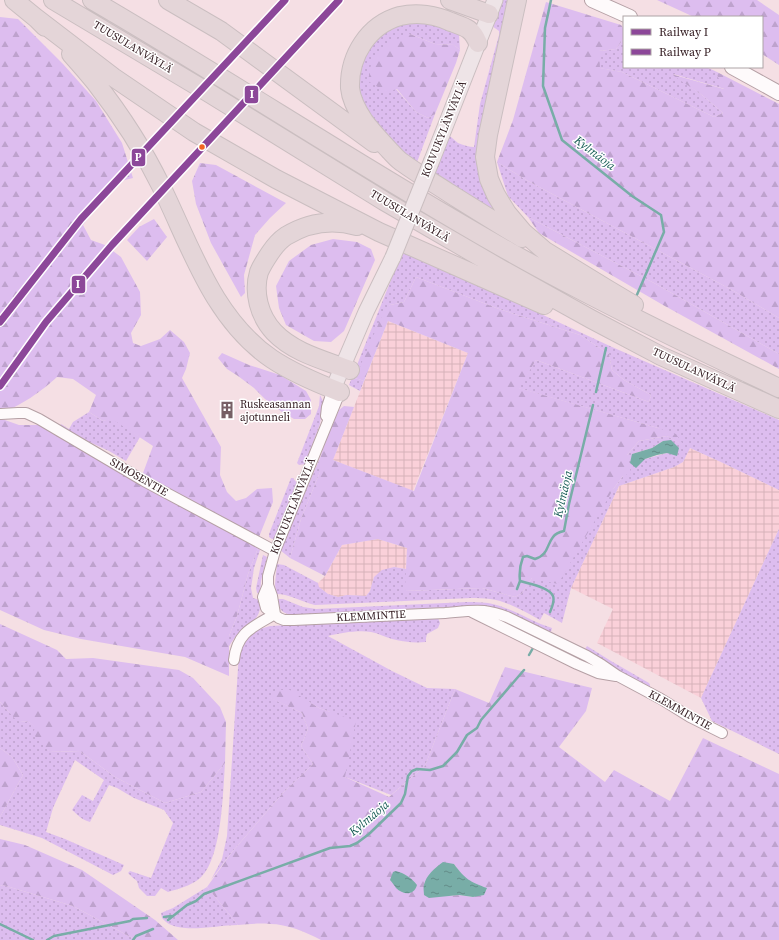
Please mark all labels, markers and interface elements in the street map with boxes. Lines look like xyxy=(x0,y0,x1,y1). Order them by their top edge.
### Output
legend xyxy=(623,16,763,68)
street label: TUUSULANVÄYLÄ xyxy=(90,17,176,77)
text: Railway I xyxy=(659,24,708,40)
text: Railway P xyxy=(659,44,711,60)
street label: KOIVUKYLÄNVÄYLÄ xyxy=(418,78,470,180)
line badge: I xyxy=(244,85,259,104)
text: I xyxy=(250,87,254,102)
water label: Kylmäoja xyxy=(570,132,619,174)
unlabelled marker xyxy=(197,142,207,152)
line badge: P xyxy=(131,148,146,167)
text: P xyxy=(135,150,142,165)
street label: TUUSULANVÄYLÄ xyxy=(367,186,453,246)
line badge: I xyxy=(71,275,86,294)
text: I xyxy=(76,277,80,292)
street label: TUUSULANVÄYLÄ xyxy=(650,344,739,396)
place label: Ruskeasannan ajotunneli xyxy=(240,397,311,425)
building icon: Ruskeasannan ajotunneli xyxy=(217,400,237,420)
street label: SIMOSENTIE xyxy=(107,454,171,500)
street label: KOIVUKYLÄNVÄYLÄ xyxy=(267,455,319,557)
water label: Kylmäoja xyxy=(550,468,576,520)
street label: KLEMMINTIE xyxy=(336,607,407,625)
street label: KLEMMINTIE xyxy=(646,687,714,734)
water label: Kylmäoja xyxy=(345,796,393,840)

